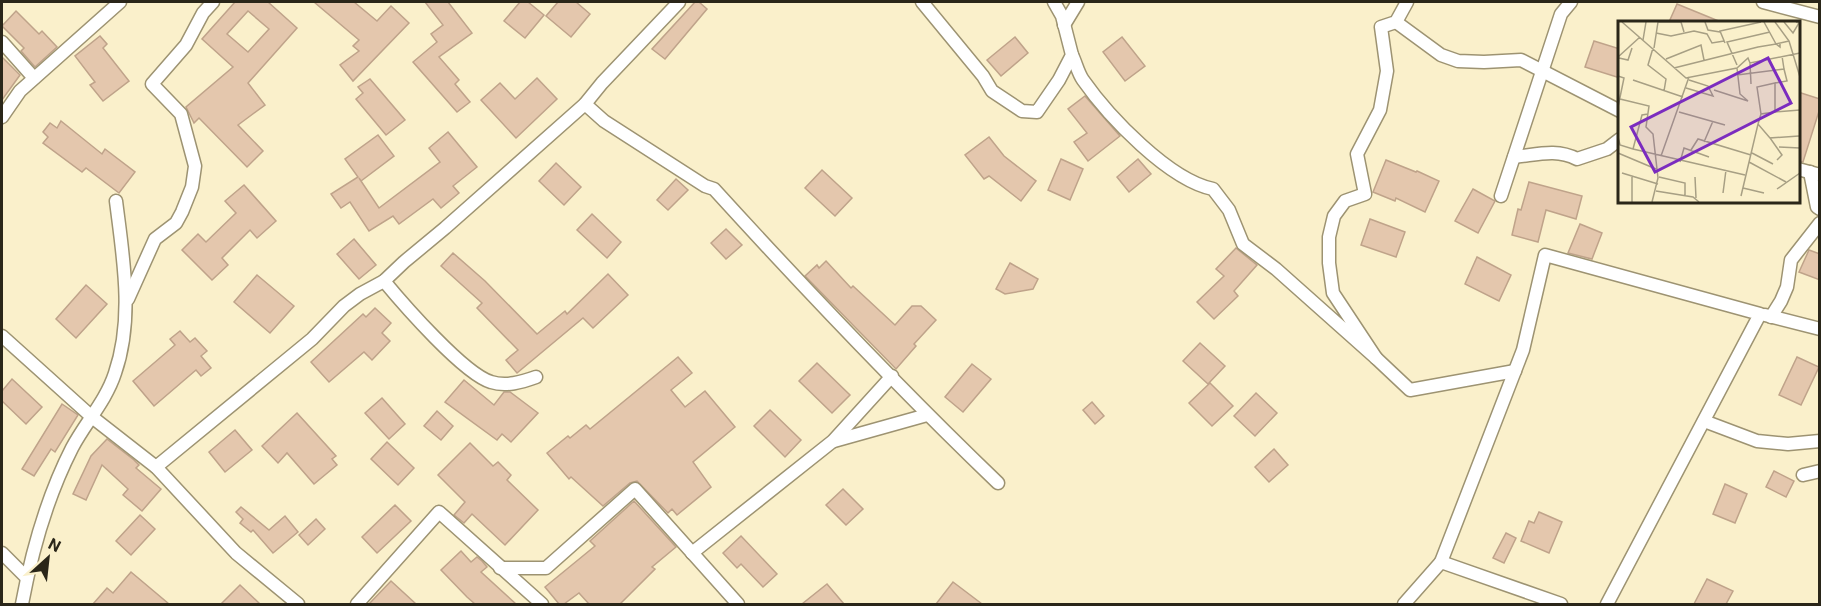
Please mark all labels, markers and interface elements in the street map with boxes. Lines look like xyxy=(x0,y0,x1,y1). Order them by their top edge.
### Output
inset map xyxy=(1618,21,1800,202)
north arrow xyxy=(18,528,78,588)
text: N xyxy=(45,534,64,556)

